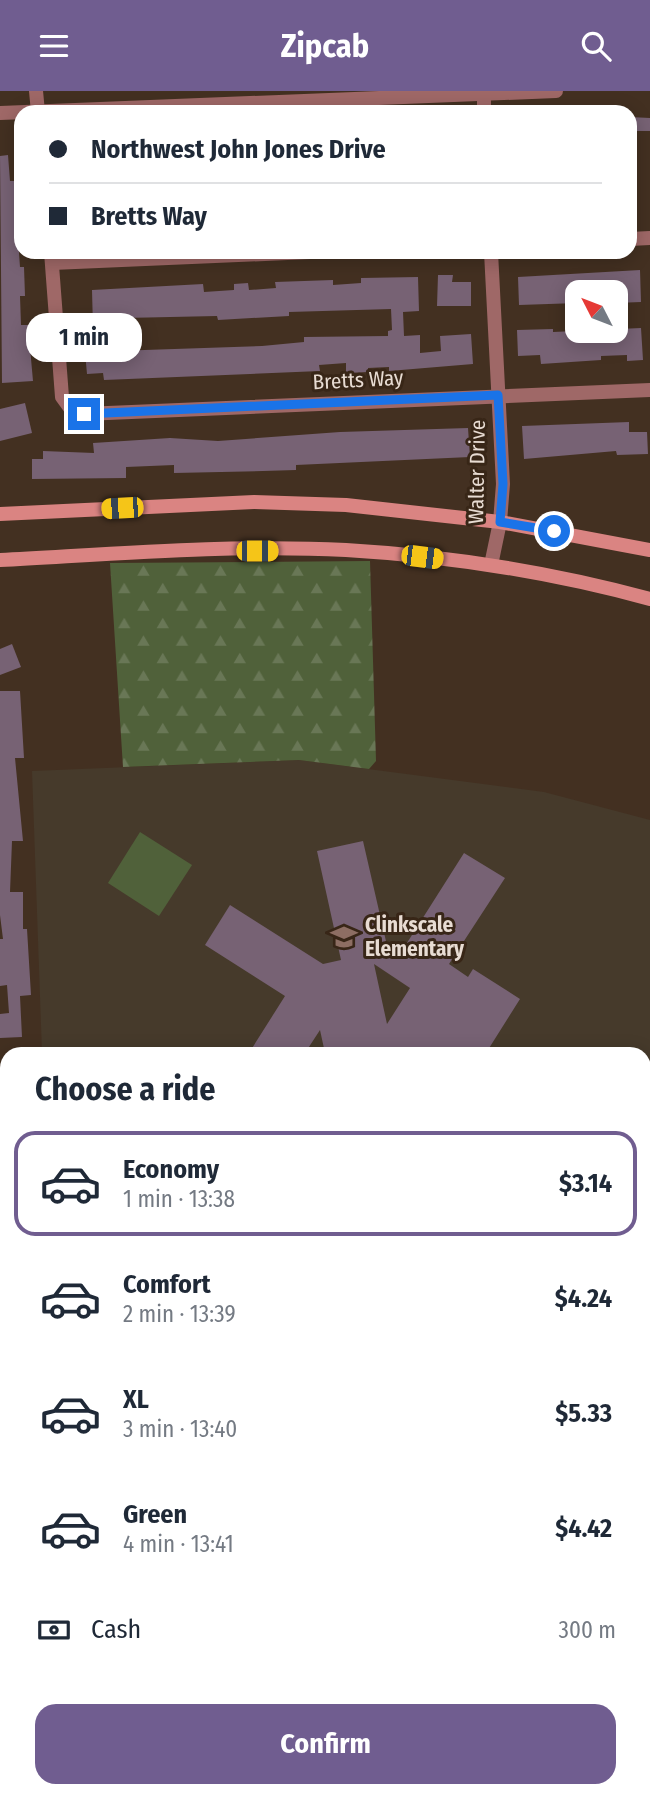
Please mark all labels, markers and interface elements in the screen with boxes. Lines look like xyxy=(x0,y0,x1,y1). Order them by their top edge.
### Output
icon: menu xyxy=(35,27,73,65)
text: Zipcab xyxy=(281,27,369,65)
icon: search xyxy=(577,27,615,65)
text: Northwest John Jones Drive xyxy=(91,134,386,165)
text: Bretts Way xyxy=(91,201,207,232)
north arrow xyxy=(565,280,628,343)
map controls xyxy=(565,280,628,343)
callout: 1 min xyxy=(26,313,142,361)
text: 1 min xyxy=(59,323,109,351)
street label: Bretts Way xyxy=(312,365,405,395)
route end xyxy=(68,398,100,430)
street label: Walter Drive xyxy=(463,420,491,524)
car xyxy=(101,496,144,520)
route start xyxy=(538,515,570,547)
car xyxy=(237,541,279,562)
car xyxy=(400,544,445,570)
place label: Clinkscale Elementary xyxy=(365,912,465,962)
school or university icon: Clinkscale Elementary xyxy=(329,922,359,952)
text: Choose a ride xyxy=(35,1070,216,1108)
icon: car xyxy=(39,1152,102,1215)
text: Economy xyxy=(123,1154,219,1185)
text: $3.14 xyxy=(559,1168,612,1199)
text: 1 min · 13:38 xyxy=(123,1185,235,1213)
icon: car xyxy=(39,1267,102,1330)
text: Comfort xyxy=(123,1269,211,1300)
text: $4.24 xyxy=(555,1283,612,1314)
text: 2 min · 13:39 xyxy=(123,1300,236,1328)
icon: car xyxy=(39,1382,102,1445)
text: XL xyxy=(123,1384,149,1415)
text: $5.33 xyxy=(555,1398,612,1429)
text: 3 min · 13:40 xyxy=(123,1415,237,1443)
icon: car xyxy=(39,1497,102,1560)
text: Green xyxy=(123,1499,187,1530)
text: $4.42 xyxy=(555,1513,612,1544)
text: 4 min · 13:41 xyxy=(123,1530,234,1558)
icon: cash xyxy=(35,1611,73,1649)
text: Cash xyxy=(91,1614,141,1645)
text: 300 m xyxy=(559,1616,616,1644)
button: Confirm xyxy=(35,1704,616,1784)

